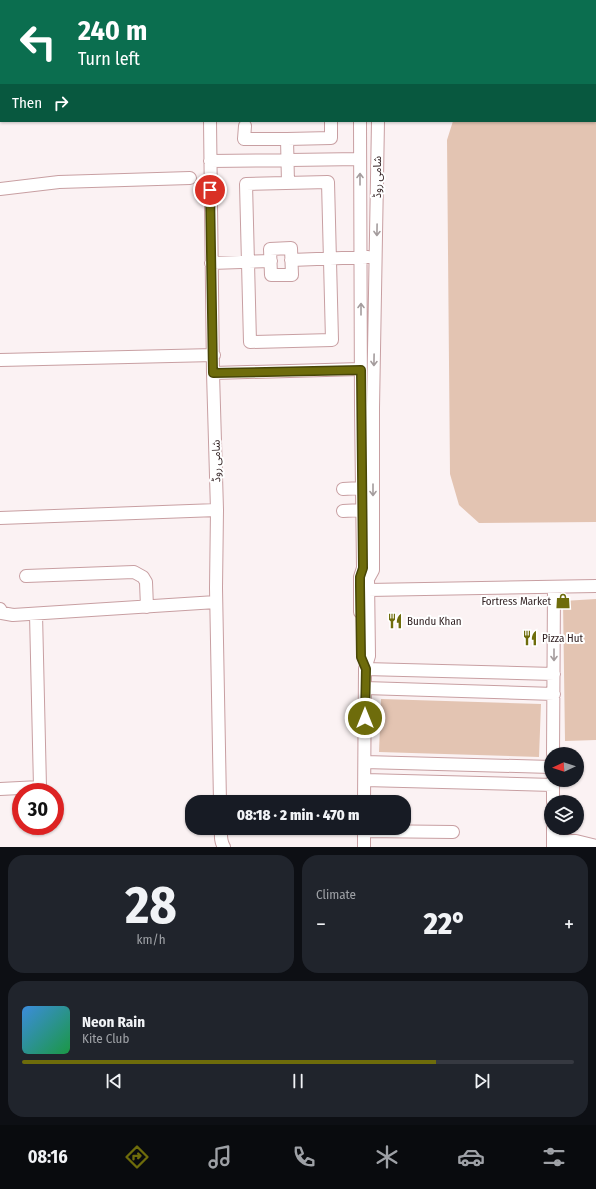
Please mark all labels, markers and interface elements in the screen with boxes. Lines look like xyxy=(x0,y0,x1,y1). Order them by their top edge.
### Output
text: 240 m xyxy=(78,14,147,47)
icon: left xyxy=(12,16,64,68)
text: Turn left xyxy=(78,48,140,70)
icon: right xyxy=(50,92,72,114)
text: Then xyxy=(12,94,42,112)
street label: شامی روڈ xyxy=(371,155,384,198)
pin xyxy=(193,173,227,207)
one-way arrow xyxy=(356,173,364,186)
icon: arrive xyxy=(199,179,221,201)
one-way arrow xyxy=(373,223,381,236)
one-way arrow xyxy=(357,303,365,316)
one-way arrow xyxy=(370,353,378,366)
street label: شامی روڈ xyxy=(209,439,223,482)
one-way arrow xyxy=(369,483,377,496)
shop icon: Fortress Market xyxy=(554,592,572,610)
place label: Fortress Market xyxy=(481,595,551,608)
restaurant icon: Bundu Khan xyxy=(386,612,404,630)
place label: Bundu Khan xyxy=(407,615,462,628)
restaurant icon: Pizza Hut xyxy=(521,629,539,647)
place label: Pizza Hut xyxy=(542,632,583,645)
one-way arrow xyxy=(550,648,558,661)
position arrow xyxy=(344,697,386,739)
north arrow xyxy=(544,747,584,787)
map controls xyxy=(544,747,584,835)
speed limit sign: 30 xyxy=(12,783,64,835)
button: layers xyxy=(544,795,584,835)
text: 08:18 · 2 min · 470 m xyxy=(237,806,359,824)
text: 28 xyxy=(125,874,177,937)
text: Climate xyxy=(316,887,356,902)
text: 22° xyxy=(424,906,466,942)
text: − xyxy=(316,911,326,938)
text: + xyxy=(564,911,574,938)
text: km/h xyxy=(137,932,166,947)
text: Neon Rain xyxy=(82,1013,145,1031)
text: Kite Club xyxy=(82,1031,129,1046)
icon: previous xyxy=(103,1070,125,1092)
icon: pause xyxy=(287,1070,309,1092)
icon: next xyxy=(471,1070,493,1092)
icon: directions xyxy=(123,1143,151,1171)
icon: music xyxy=(206,1143,234,1171)
icon: phone xyxy=(290,1143,318,1171)
icon: climate xyxy=(373,1143,401,1171)
icon: car xyxy=(457,1143,485,1171)
icon: filters xyxy=(540,1143,568,1171)
text: 08:16 xyxy=(28,1146,68,1168)

